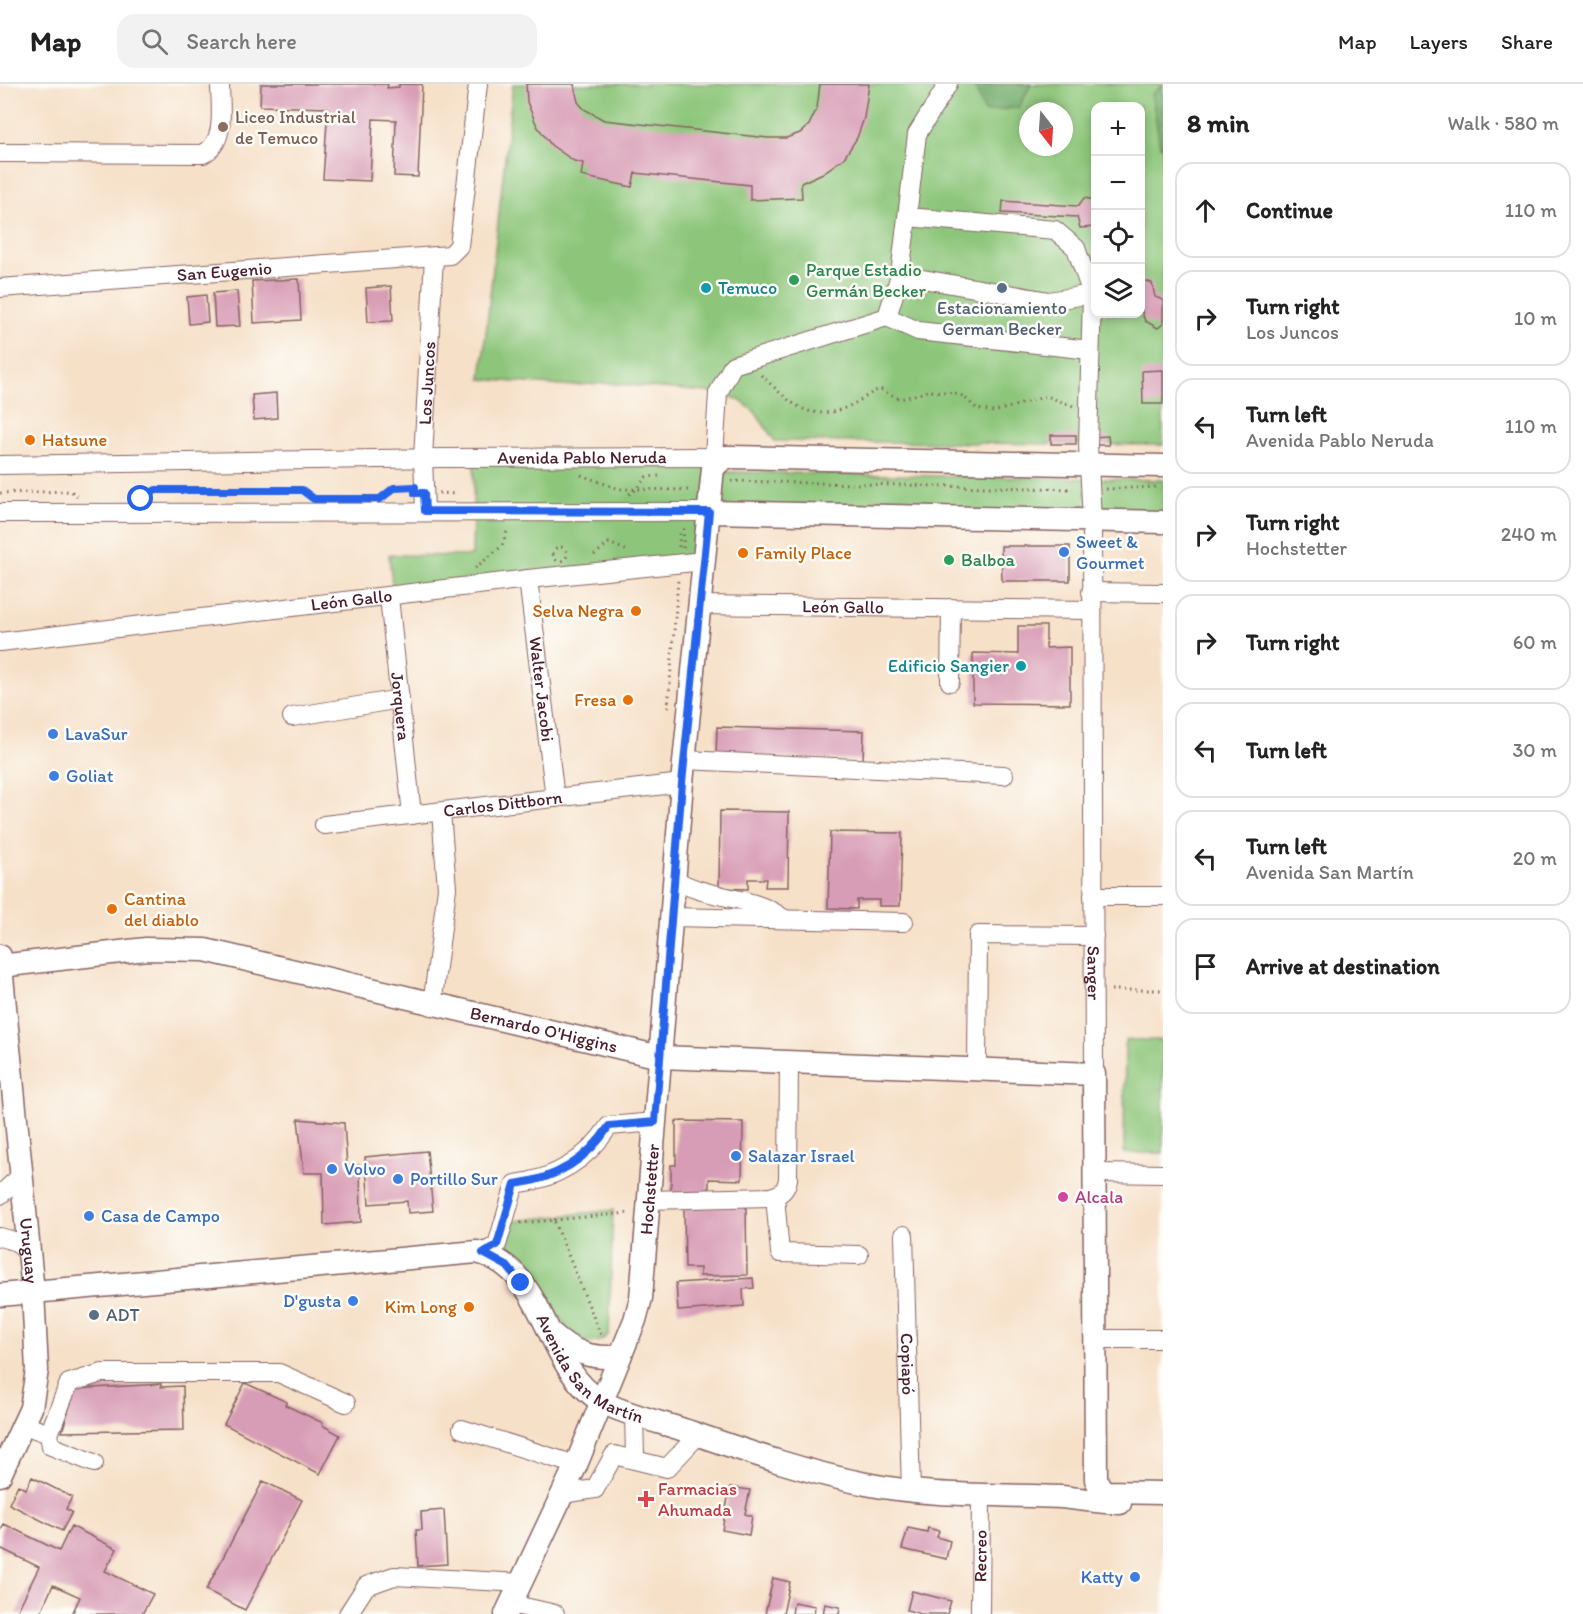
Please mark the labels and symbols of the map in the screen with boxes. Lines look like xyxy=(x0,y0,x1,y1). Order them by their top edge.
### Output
north arrow xyxy=(1019,102,1073,156)
place label: Liceo Industrial de Temuco xyxy=(235,106,356,149)
marker: Liceo Industrial de Temuco xyxy=(216,120,230,134)
street label: San Eugenio xyxy=(176,257,273,286)
place label: Parque Estadio Germán Becker xyxy=(806,259,927,302)
marker: Parque Estadio Germán Becker xyxy=(787,273,801,287)
place label: Temuco xyxy=(718,277,777,299)
marker: Temuco xyxy=(699,281,713,295)
marker: Estacionamiento German Becker xyxy=(995,281,1009,295)
place label: Estacionamiento German Becker xyxy=(937,297,1067,340)
street label: Los Juncos xyxy=(414,341,440,426)
place label: Hatsune xyxy=(42,429,107,451)
marker: Hatsune xyxy=(23,433,37,447)
street label: Avenida Pablo Neruda xyxy=(497,446,667,469)
route start xyxy=(127,485,153,511)
place label: Sweet & Gourmet xyxy=(1076,531,1145,574)
place label: Family Place xyxy=(755,542,852,564)
marker: Sweet & Gourmet xyxy=(1057,545,1071,559)
marker: Family Place xyxy=(736,546,750,560)
place label: Balboa xyxy=(961,549,1016,571)
marker: Balboa xyxy=(942,553,956,567)
street label: León Gallo xyxy=(310,584,393,616)
street label: León Gallo xyxy=(802,595,884,618)
place label: Selva Negra xyxy=(532,600,625,622)
marker: Selva Negra xyxy=(629,604,643,618)
street label: Walter Jacobi xyxy=(524,635,559,743)
place label: Edificio Sangier xyxy=(888,655,1009,677)
marker: Edificio Sangier xyxy=(1014,659,1028,673)
street label: Jorquera xyxy=(386,671,415,743)
place label: Fresa xyxy=(574,689,616,711)
marker: Fresa xyxy=(621,693,635,707)
place label: LavaSur xyxy=(65,723,128,745)
marker: LavaSur xyxy=(46,727,60,741)
place label: Goliat xyxy=(66,765,114,787)
marker: Goliat xyxy=(47,769,61,783)
street label: Carlos Dittborn xyxy=(442,786,563,822)
place label: Cantina del diablo xyxy=(124,888,199,931)
marker: Cantina del diablo xyxy=(105,902,119,916)
street label: Sanger xyxy=(1083,946,1105,1001)
street label: Bernardo O'Higgins xyxy=(468,1002,620,1058)
street label: Hochstetter xyxy=(635,1143,664,1236)
place label: Salazar Israel xyxy=(748,1145,855,1167)
marker: Salazar Israel xyxy=(729,1149,743,1163)
place label: Volvo xyxy=(344,1158,386,1180)
marker: Volvo xyxy=(325,1162,339,1176)
place label: Portillo Sur xyxy=(410,1168,498,1190)
marker: Portillo Sur xyxy=(391,1172,405,1186)
place label: Alcala xyxy=(1075,1186,1123,1208)
marker: Alcala xyxy=(1056,1190,1070,1204)
place label: Casa de Campo xyxy=(101,1205,220,1227)
marker: Casa de Campo xyxy=(82,1209,96,1223)
street label: Uruguay xyxy=(15,1217,43,1285)
route end xyxy=(507,1269,533,1295)
place label: D'gusta xyxy=(283,1290,341,1312)
marker: D'gusta xyxy=(346,1294,360,1308)
place label: Kim Long xyxy=(385,1296,458,1318)
marker: Kim Long xyxy=(462,1300,476,1314)
place label: ADT xyxy=(106,1304,140,1326)
marker: ADT xyxy=(87,1308,101,1322)
street label: Avenida San Martín xyxy=(532,1310,646,1428)
street label: Copiapó xyxy=(896,1332,919,1395)
place label: Farmacias Ahumada xyxy=(658,1478,737,1521)
marker: Farmacias Ahumada xyxy=(639,1492,653,1506)
street label: Recreo xyxy=(969,1530,992,1582)
place label: Katty xyxy=(1081,1566,1124,1588)
marker: Katty xyxy=(1128,1570,1142,1584)

